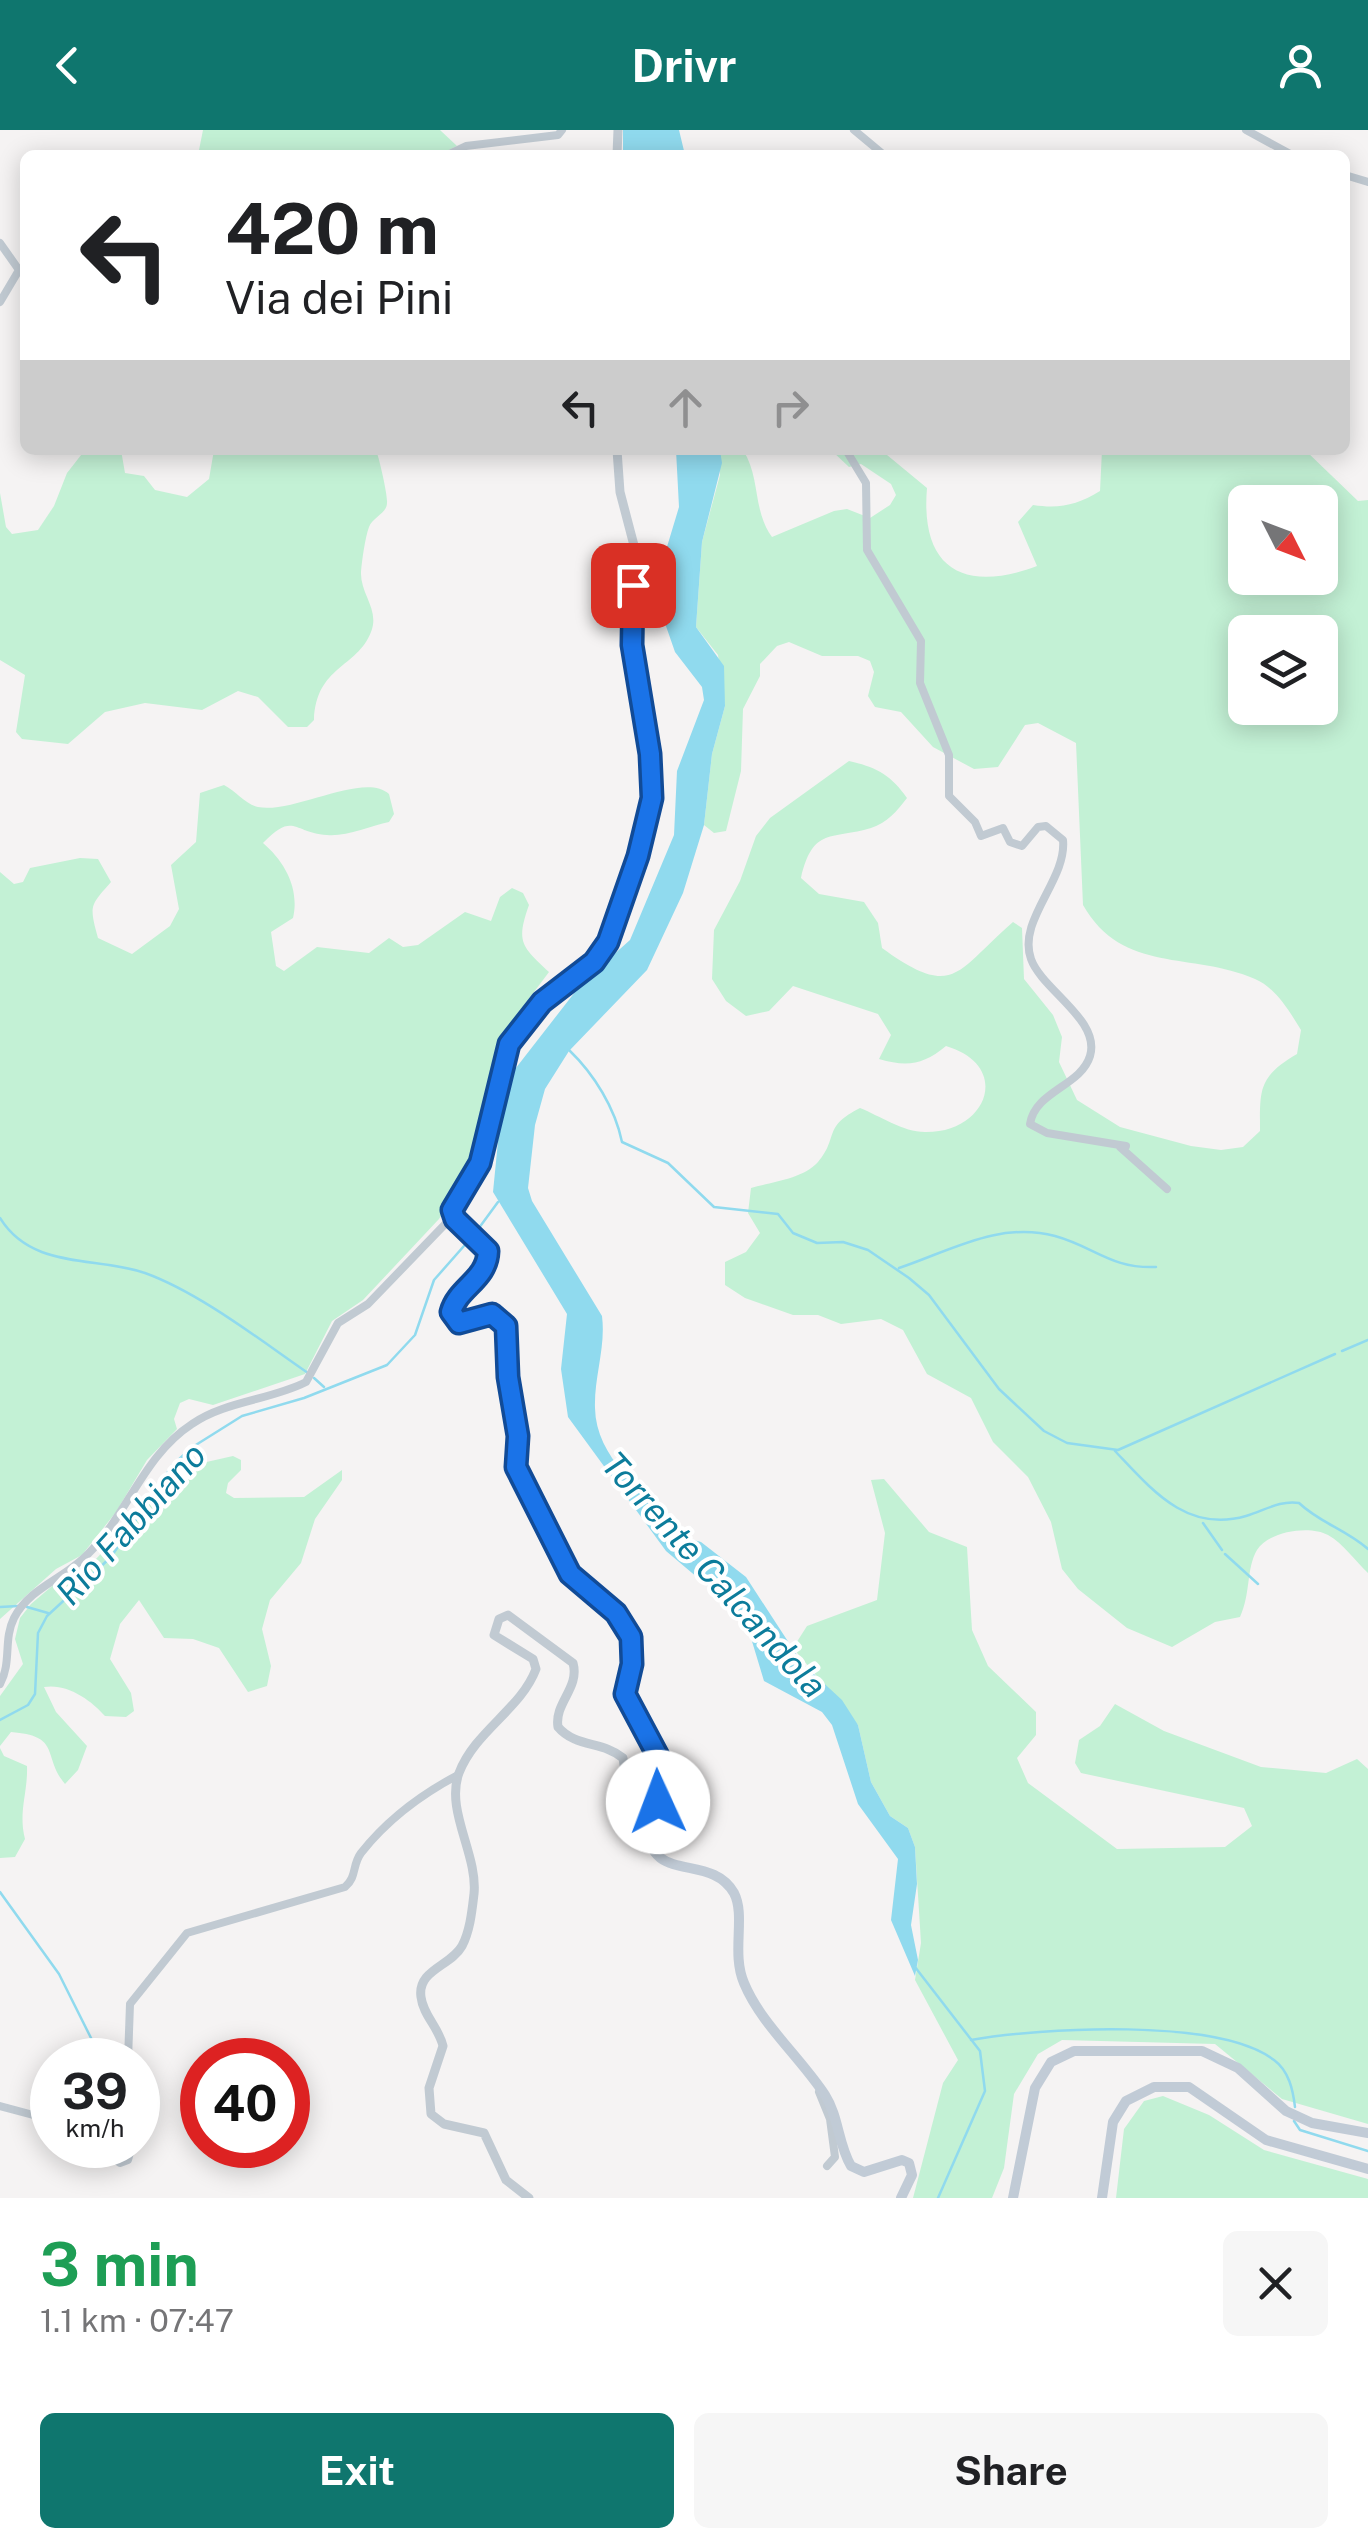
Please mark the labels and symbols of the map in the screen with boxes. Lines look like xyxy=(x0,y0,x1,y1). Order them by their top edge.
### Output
north arrow xyxy=(1228,485,1338,595)
pin xyxy=(591,543,676,628)
water label: Rio Fabbiano xyxy=(47,1434,214,1613)
water label: Torrente Calcandola xyxy=(593,1444,835,1706)
position arrow xyxy=(606,1750,710,1854)
speed limit sign: 40 xyxy=(180,2038,310,2168)

